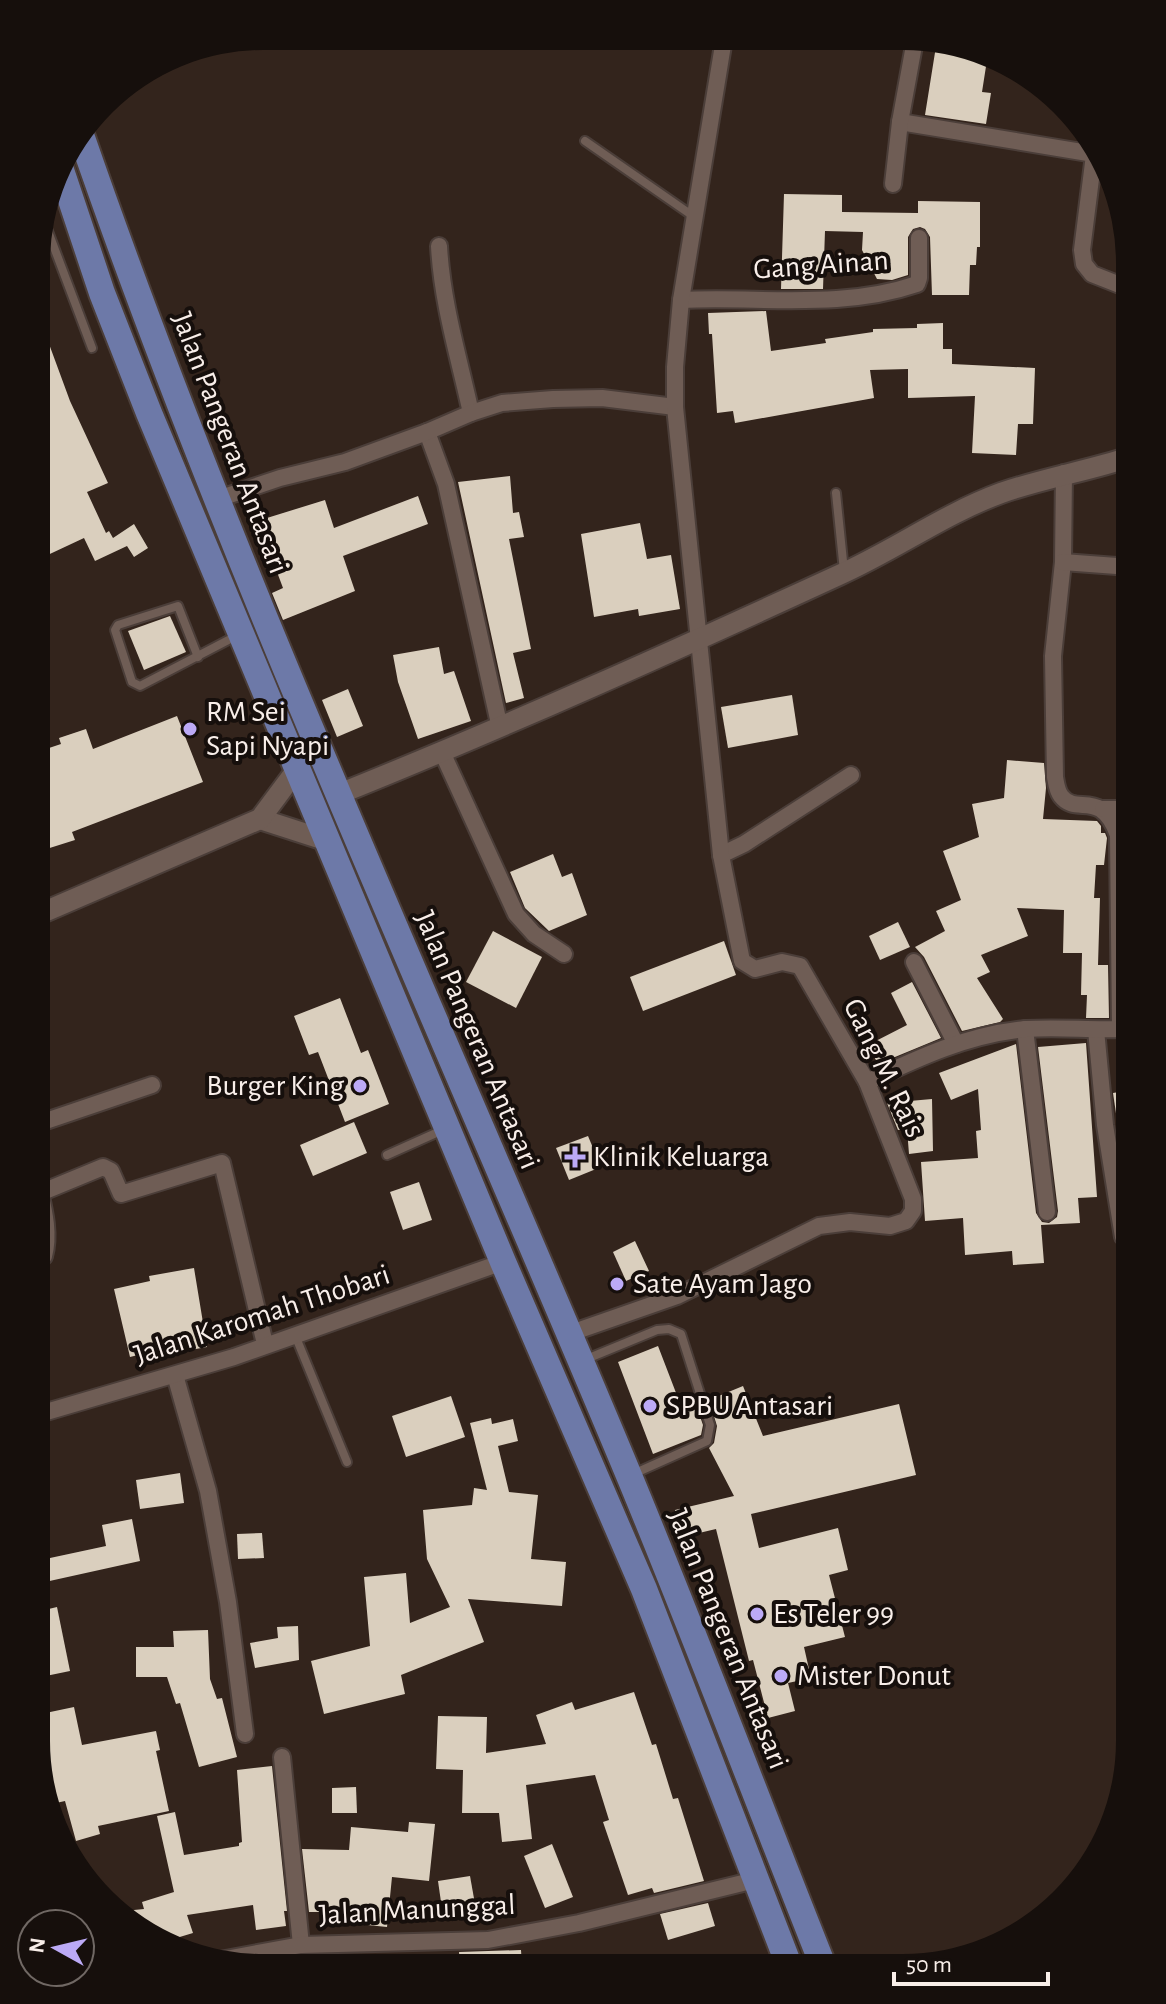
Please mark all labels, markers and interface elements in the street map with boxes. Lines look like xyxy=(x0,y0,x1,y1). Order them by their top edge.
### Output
street label: Gang Ainan xyxy=(752,245,890,285)
street label: Jalan Pangeran Antasari xyxy=(166,308,294,578)
place label: RM Sei Sapi Nyapi xyxy=(206,697,329,761)
marker: RM Sei Sapi Nyapi xyxy=(181,720,199,738)
street label: Jalan Pangeran Antasari xyxy=(409,907,545,1173)
street label: Gang M. Rais xyxy=(838,994,930,1142)
place label: Burger King xyxy=(206,1071,344,1101)
marker: Burger King xyxy=(351,1077,369,1095)
place label: Klinik Keluarga xyxy=(593,1142,769,1172)
marker: Klinik Keluarga xyxy=(564,1146,586,1168)
street label: Jalan Karomah Thobari xyxy=(130,1260,394,1370)
place label: Sate Ayam Jago xyxy=(633,1269,812,1299)
marker: Sate Ayam Jago xyxy=(608,1275,626,1293)
place label: SPBU Antasari xyxy=(666,1391,833,1421)
marker: SPBU Antasari xyxy=(641,1397,659,1415)
street label: Jalan Pangeran Antasari xyxy=(662,1505,794,1773)
place label: Es Teler 99 xyxy=(773,1599,894,1629)
marker: Es Teler 99 xyxy=(748,1605,766,1623)
place label: Mister Donut xyxy=(797,1661,951,1691)
marker: Mister Donut xyxy=(772,1667,790,1685)
street label: Jalan Manunggal xyxy=(318,1890,516,1930)
north arrow xyxy=(16,1908,96,1988)
text: N xyxy=(25,1936,49,1954)
scale bar xyxy=(894,1936,1048,1986)
text: 50 m xyxy=(906,1953,952,1977)

